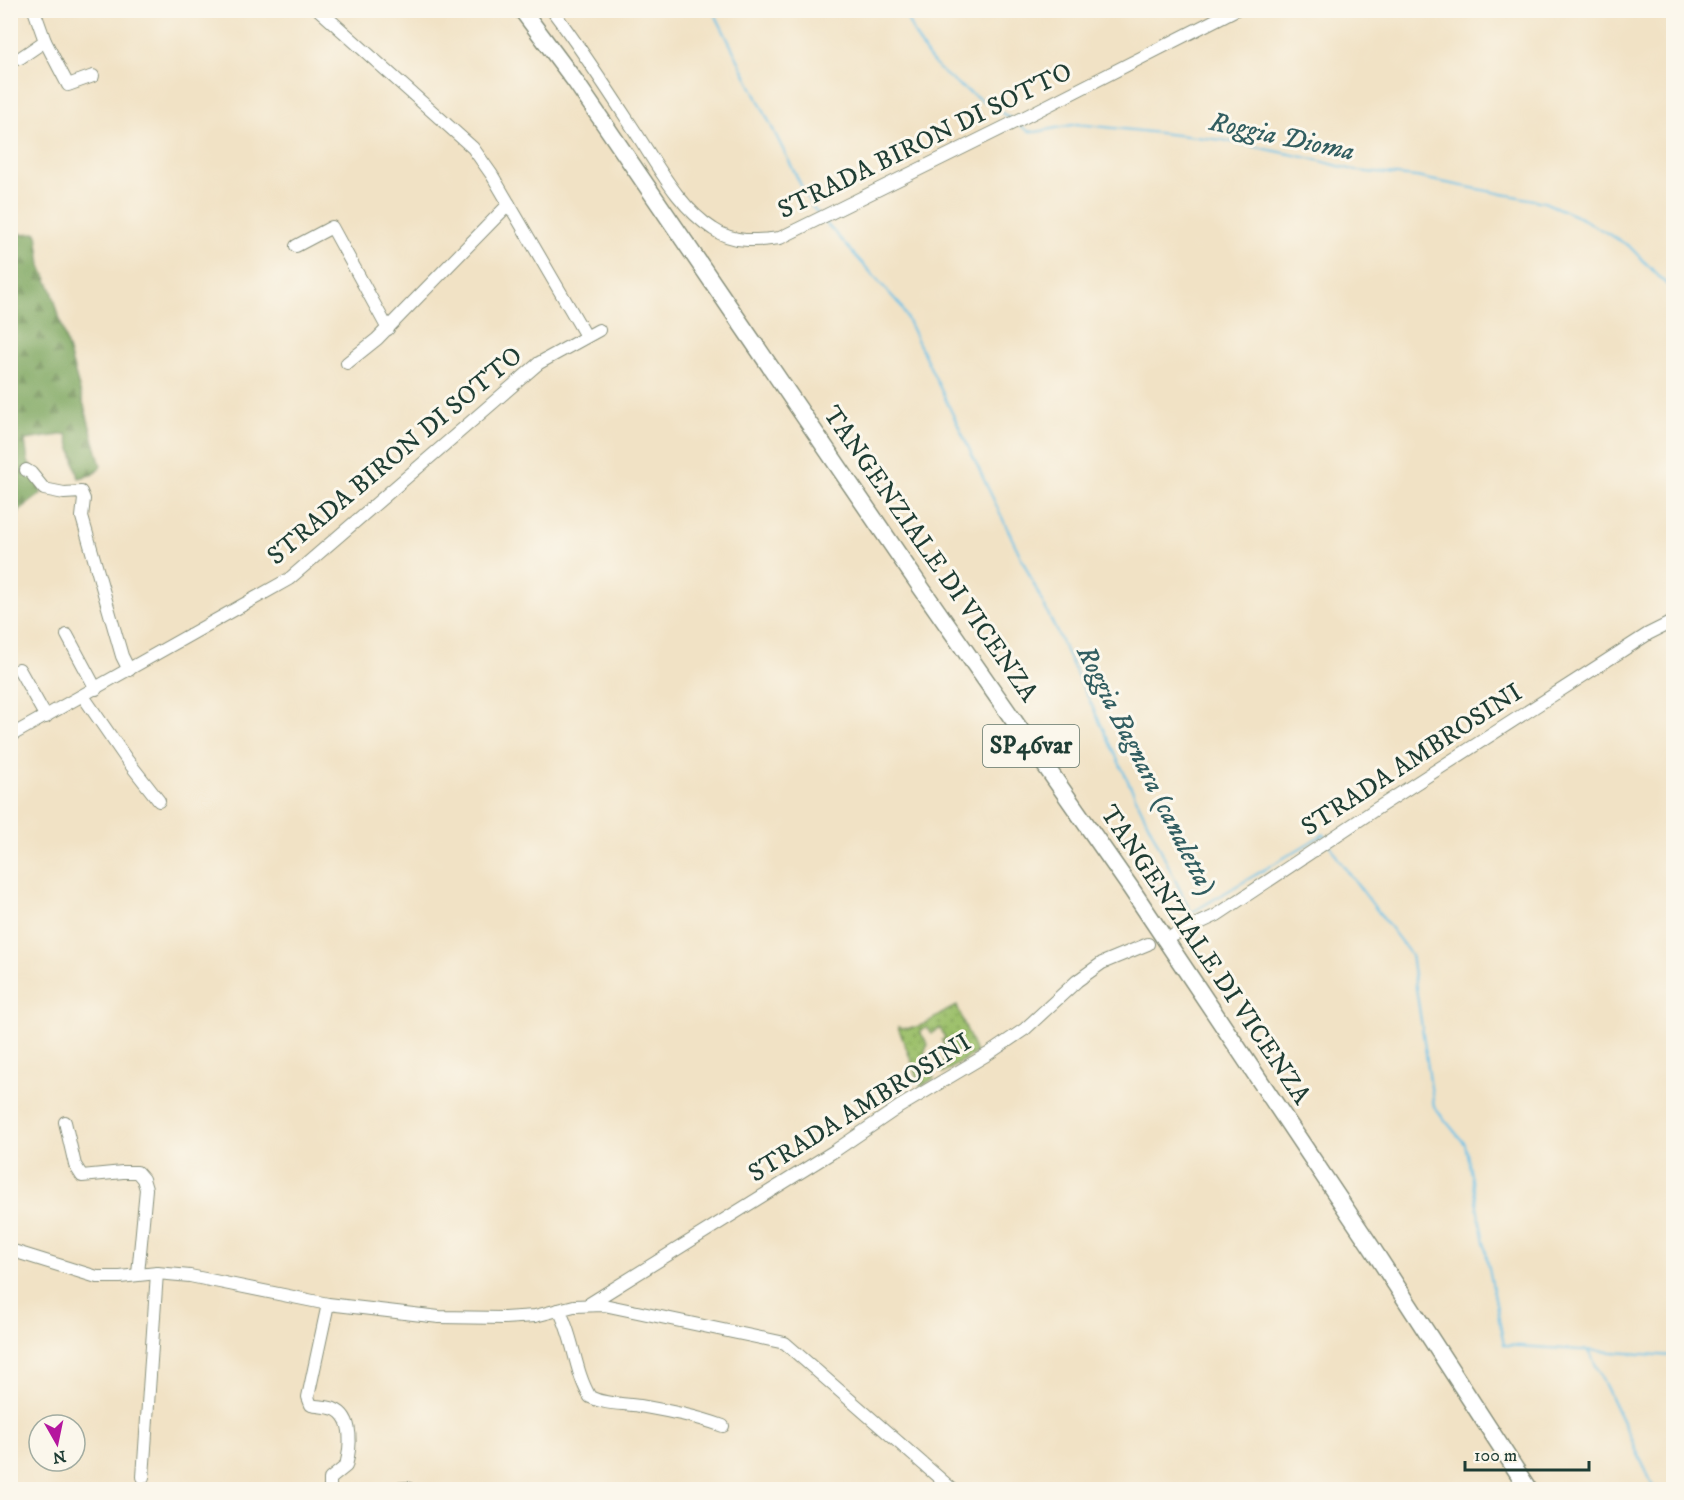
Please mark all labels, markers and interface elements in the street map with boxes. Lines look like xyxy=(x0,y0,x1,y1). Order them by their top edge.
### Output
street label: STRADA BIRON DI SOTTO xyxy=(772,55,1078,227)
water label: Roggia Dioma xyxy=(1205,105,1358,169)
street label: STRADA BIRON DI SOTTO xyxy=(261,339,529,573)
street label: TANGENZIALE DI VICENZA xyxy=(815,400,1045,709)
water label: Roggia Bagnara (canaletta) xyxy=(1068,639,1224,900)
street label: STRADA AMBROSINI xyxy=(1295,676,1529,844)
road number: SP46var xyxy=(983,725,1079,767)
street label: TANGENZIALE DI VICENZA xyxy=(1092,799,1318,1111)
street label: STRADA AMBROSINI xyxy=(742,1026,978,1190)
north arrow xyxy=(27,1413,87,1473)
scale bar xyxy=(1465,1434,1590,1472)
text: 100 m xyxy=(1474,1445,1517,1467)
text: N xyxy=(51,1446,67,1468)

